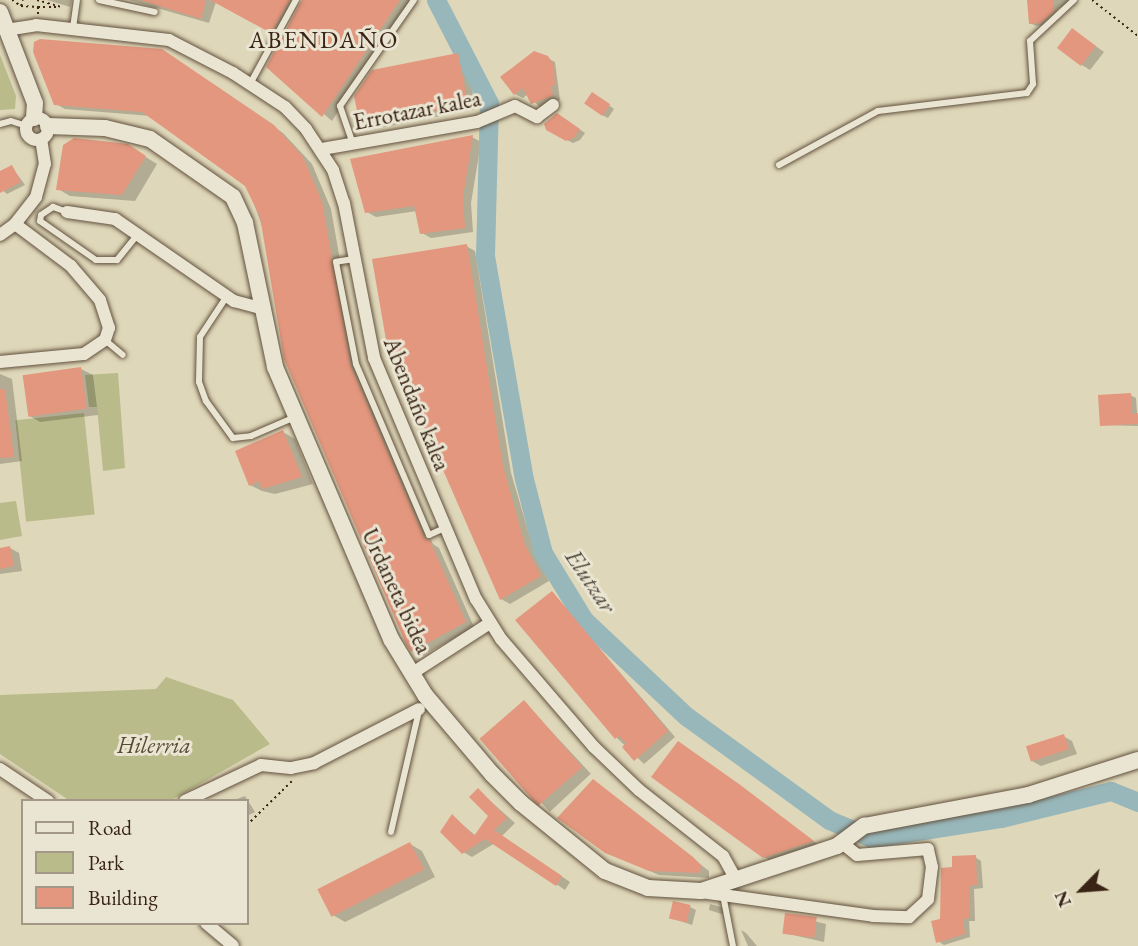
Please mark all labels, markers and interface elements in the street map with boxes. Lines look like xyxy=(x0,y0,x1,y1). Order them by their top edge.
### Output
district label: ABENDAÑO xyxy=(250,26,398,54)
street label: Errotazar kalea xyxy=(351,84,483,136)
street label: Abendaño kalea xyxy=(378,333,456,475)
street label: Urdaneta bidea xyxy=(356,524,438,658)
water label: Elutzar xyxy=(559,544,623,618)
park label: Hilerria xyxy=(117,731,191,759)
legend xyxy=(21,799,248,925)
text: Road xyxy=(88,814,132,841)
text: Park xyxy=(88,849,124,876)
north arrow xyxy=(1047,855,1117,925)
text: Building xyxy=(88,884,158,911)
text: N xyxy=(1048,887,1077,911)

